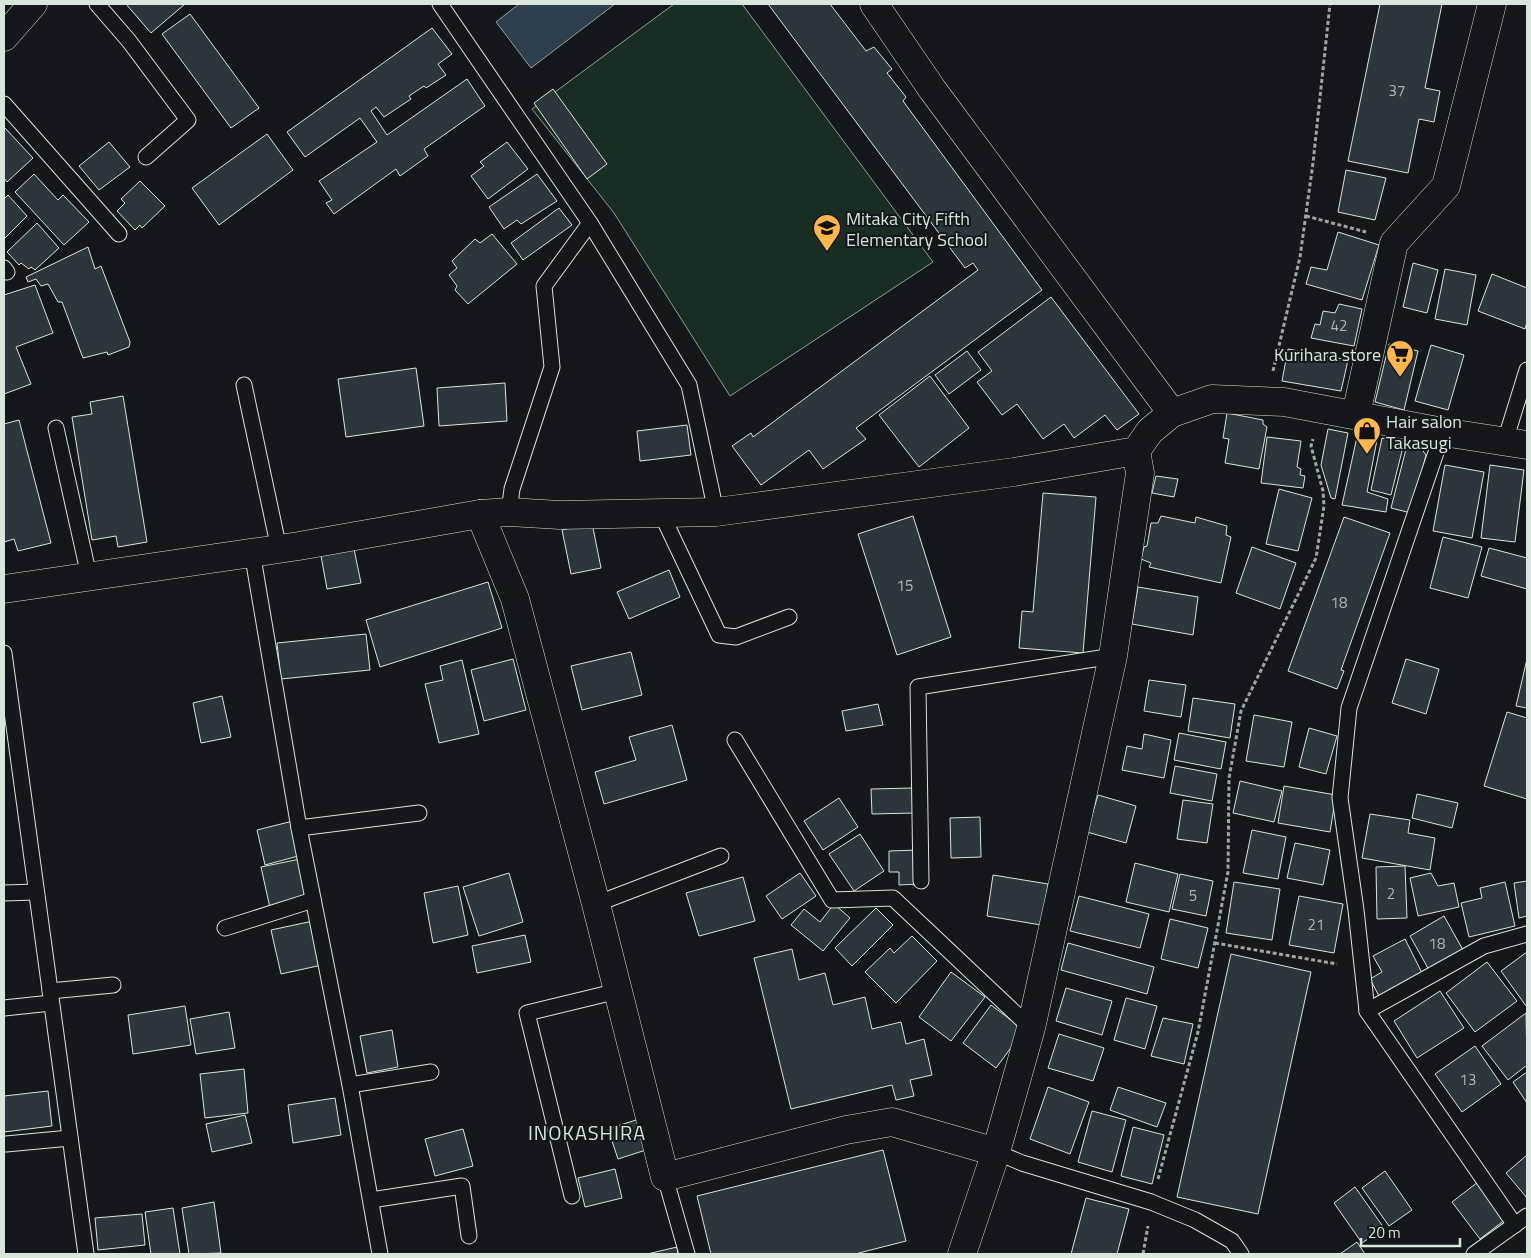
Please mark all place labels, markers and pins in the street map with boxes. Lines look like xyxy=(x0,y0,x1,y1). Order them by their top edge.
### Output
place label: Mitaka City Fifth Elementary School xyxy=(846,205,988,253)
school or university icon: Mitaka City Fifth Elementary School xyxy=(812,213,842,252)
supermarket icon: Kurihara store xyxy=(1385,339,1415,378)
place label: Kurihara store xyxy=(1274,341,1381,368)
place label: Hair salon Takasugi xyxy=(1386,408,1462,456)
shop icon: Hair salon Takasugi xyxy=(1352,416,1382,455)

